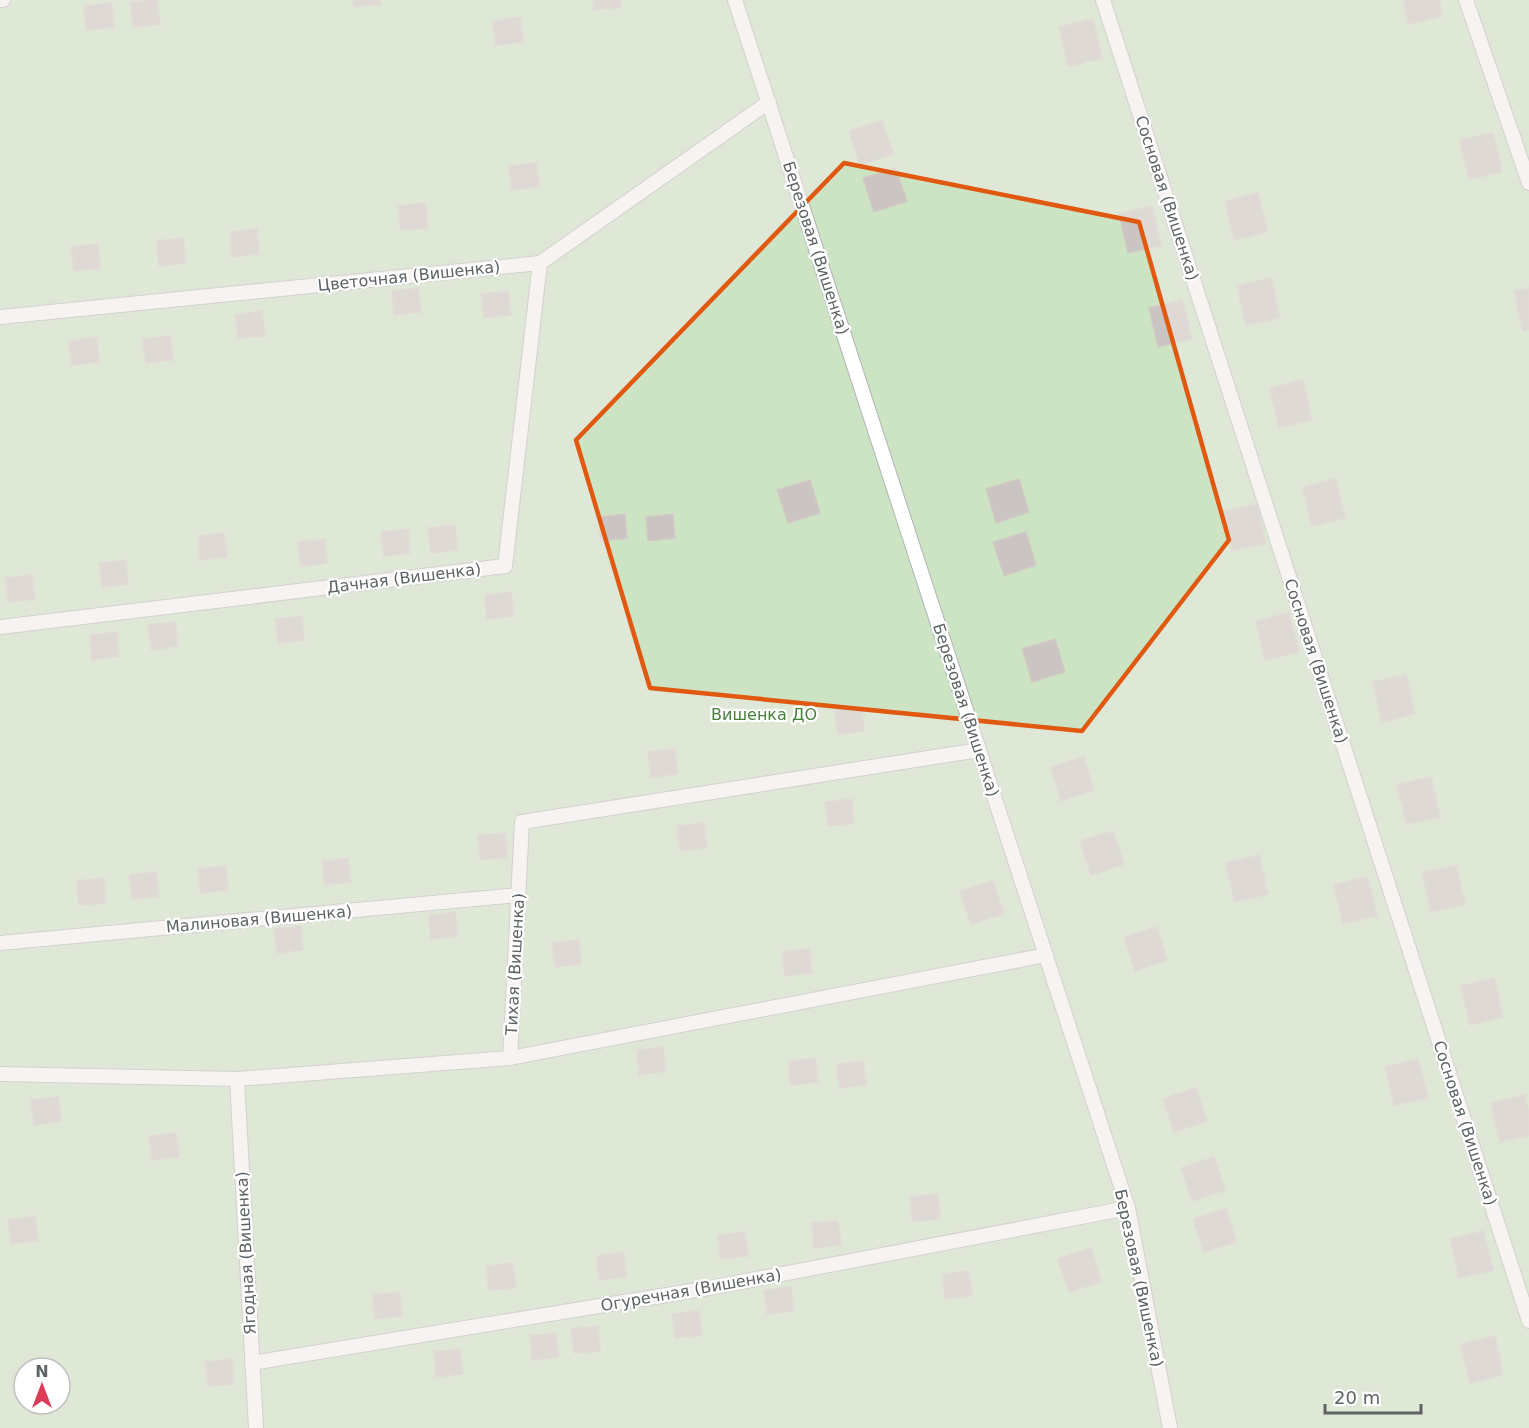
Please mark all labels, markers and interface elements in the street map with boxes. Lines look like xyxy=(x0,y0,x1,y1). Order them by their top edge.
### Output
street label: Сосновая (Вишенка) xyxy=(1131,113,1203,283)
street label: Березовая (Вишенка) xyxy=(779,159,853,337)
street label: Цветочная (Вишенка) xyxy=(317,257,501,295)
street label: Дачная (Вишенка) xyxy=(326,559,482,597)
street label: Сосновая (Вишенка) xyxy=(1280,576,1352,746)
street label: Березовая (Вишенка) xyxy=(929,621,1003,799)
park label: Вишенка ДО xyxy=(711,705,817,724)
street label: Тихая (Вишенка) xyxy=(502,892,528,1037)
street label: Малиновая (Вишенка) xyxy=(165,901,353,937)
street label: Сосновая (Вишенка) xyxy=(1429,1038,1501,1208)
street label: Ягодная (Вишенка) xyxy=(232,1171,260,1335)
street label: Березовая (Вишенка) xyxy=(1111,1187,1167,1369)
street label: Огуречная (Вишенка) xyxy=(599,1265,783,1315)
north arrow xyxy=(12,1356,72,1416)
text: N xyxy=(35,1362,49,1381)
scale bar xyxy=(1325,1377,1421,1415)
text: 20 m xyxy=(1334,1387,1380,1408)

